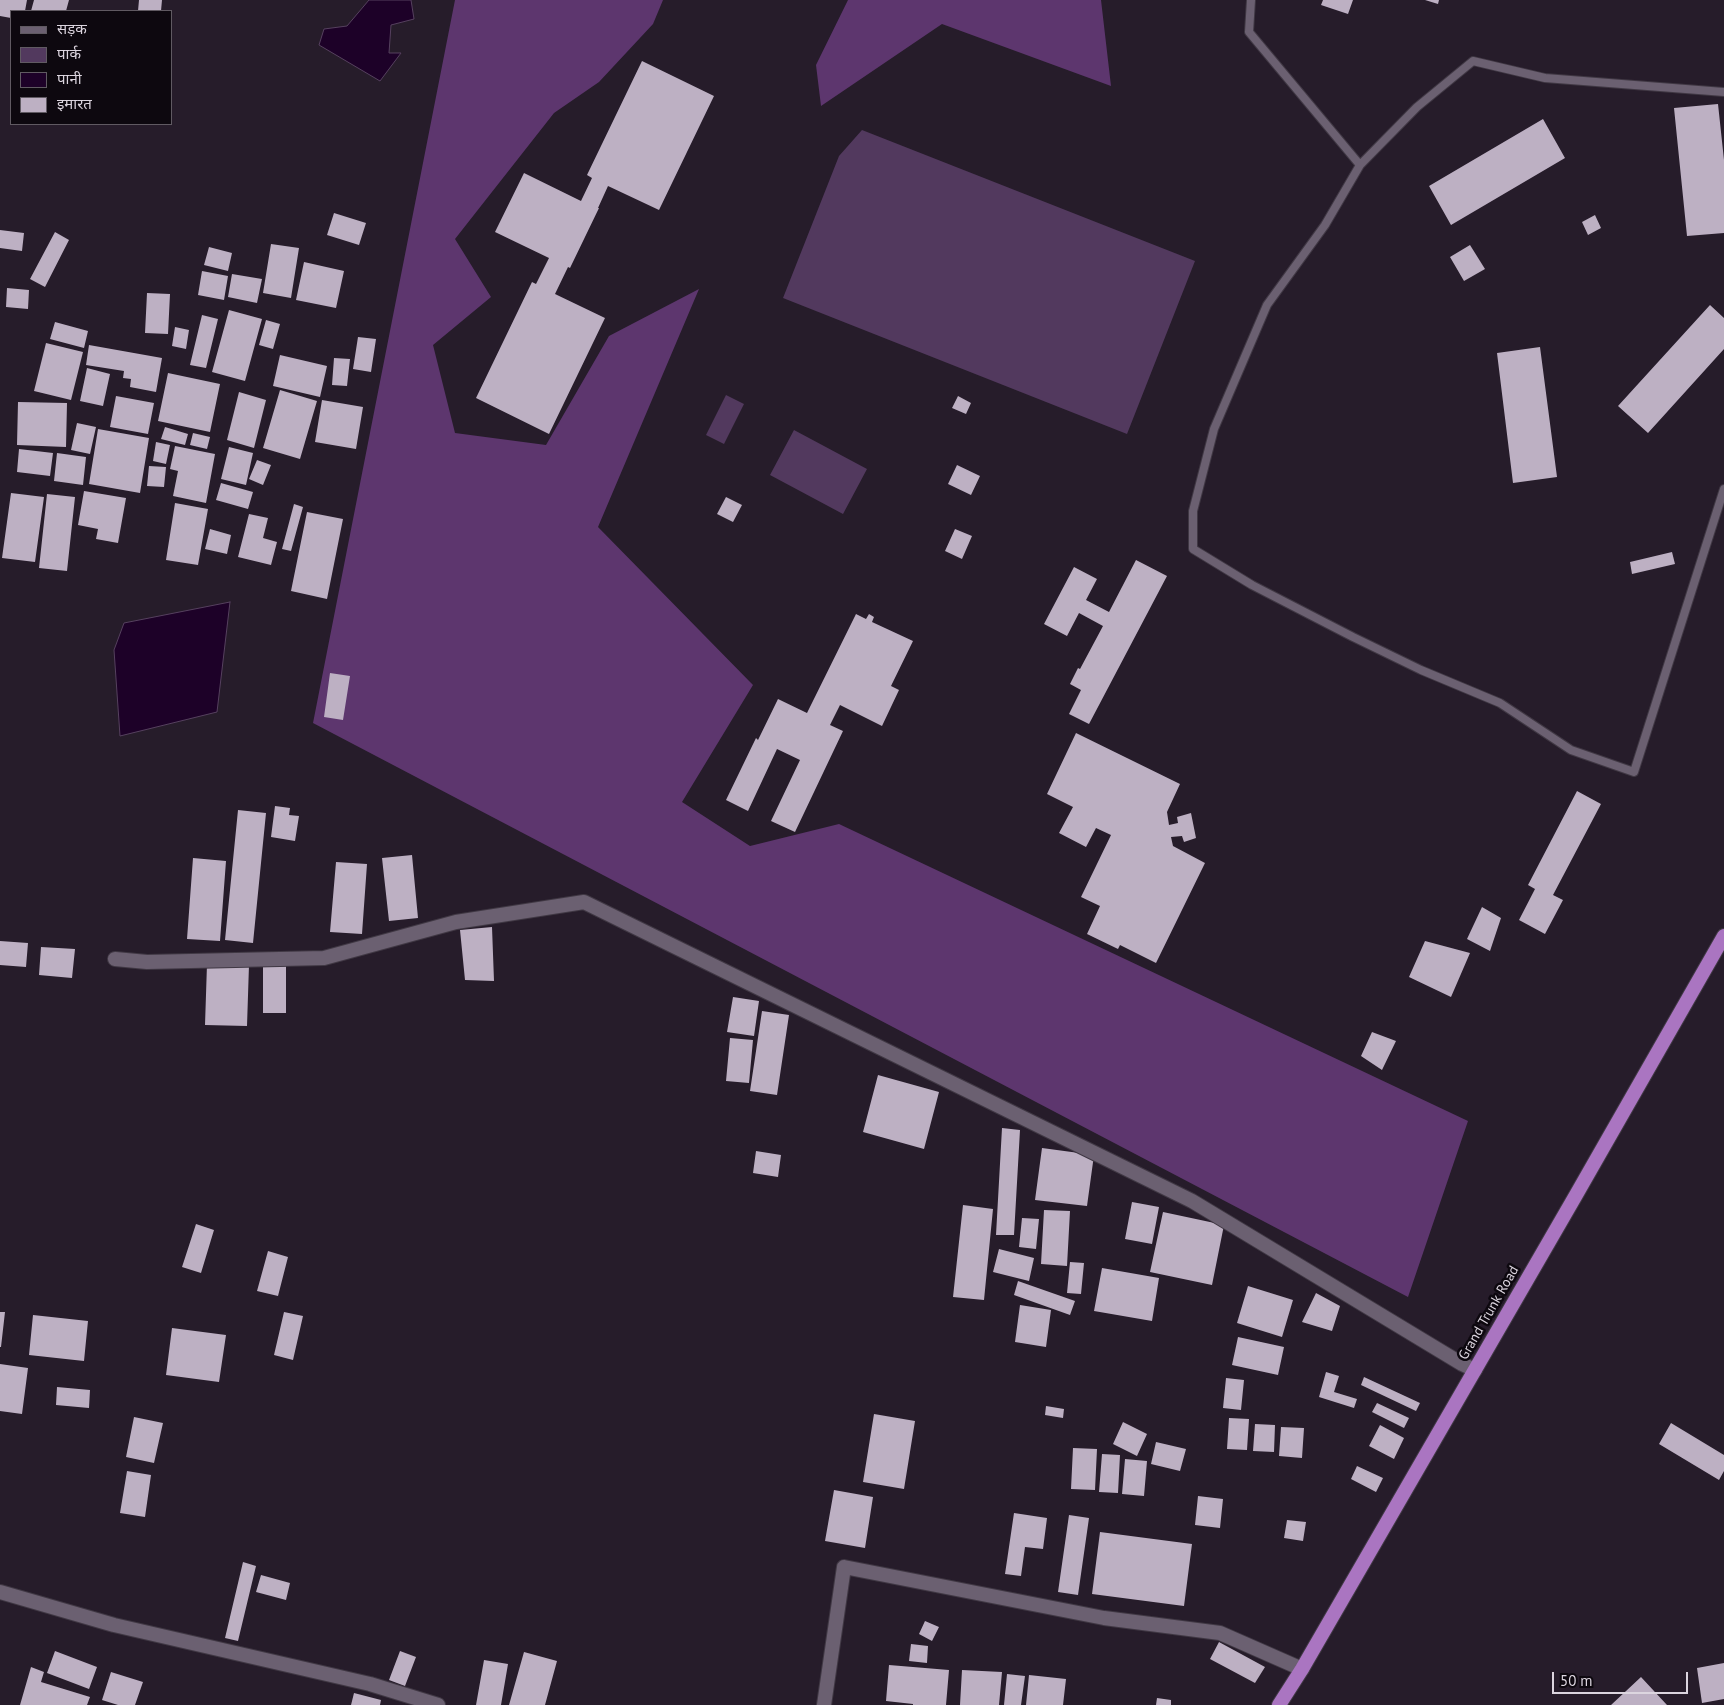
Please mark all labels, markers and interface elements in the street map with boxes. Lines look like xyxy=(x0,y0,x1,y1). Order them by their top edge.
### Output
legend xyxy=(10,10,172,125)
text: सड़क xyxy=(57,19,87,38)
text: पार्क xyxy=(57,44,81,63)
text: पानी xyxy=(57,69,82,88)
text: इमारत xyxy=(57,94,92,113)
street label: Grand Trunk Road xyxy=(1455,1263,1523,1363)
scale bar xyxy=(1554,1662,1690,1694)
text: 50 m xyxy=(1560,1671,1593,1690)

